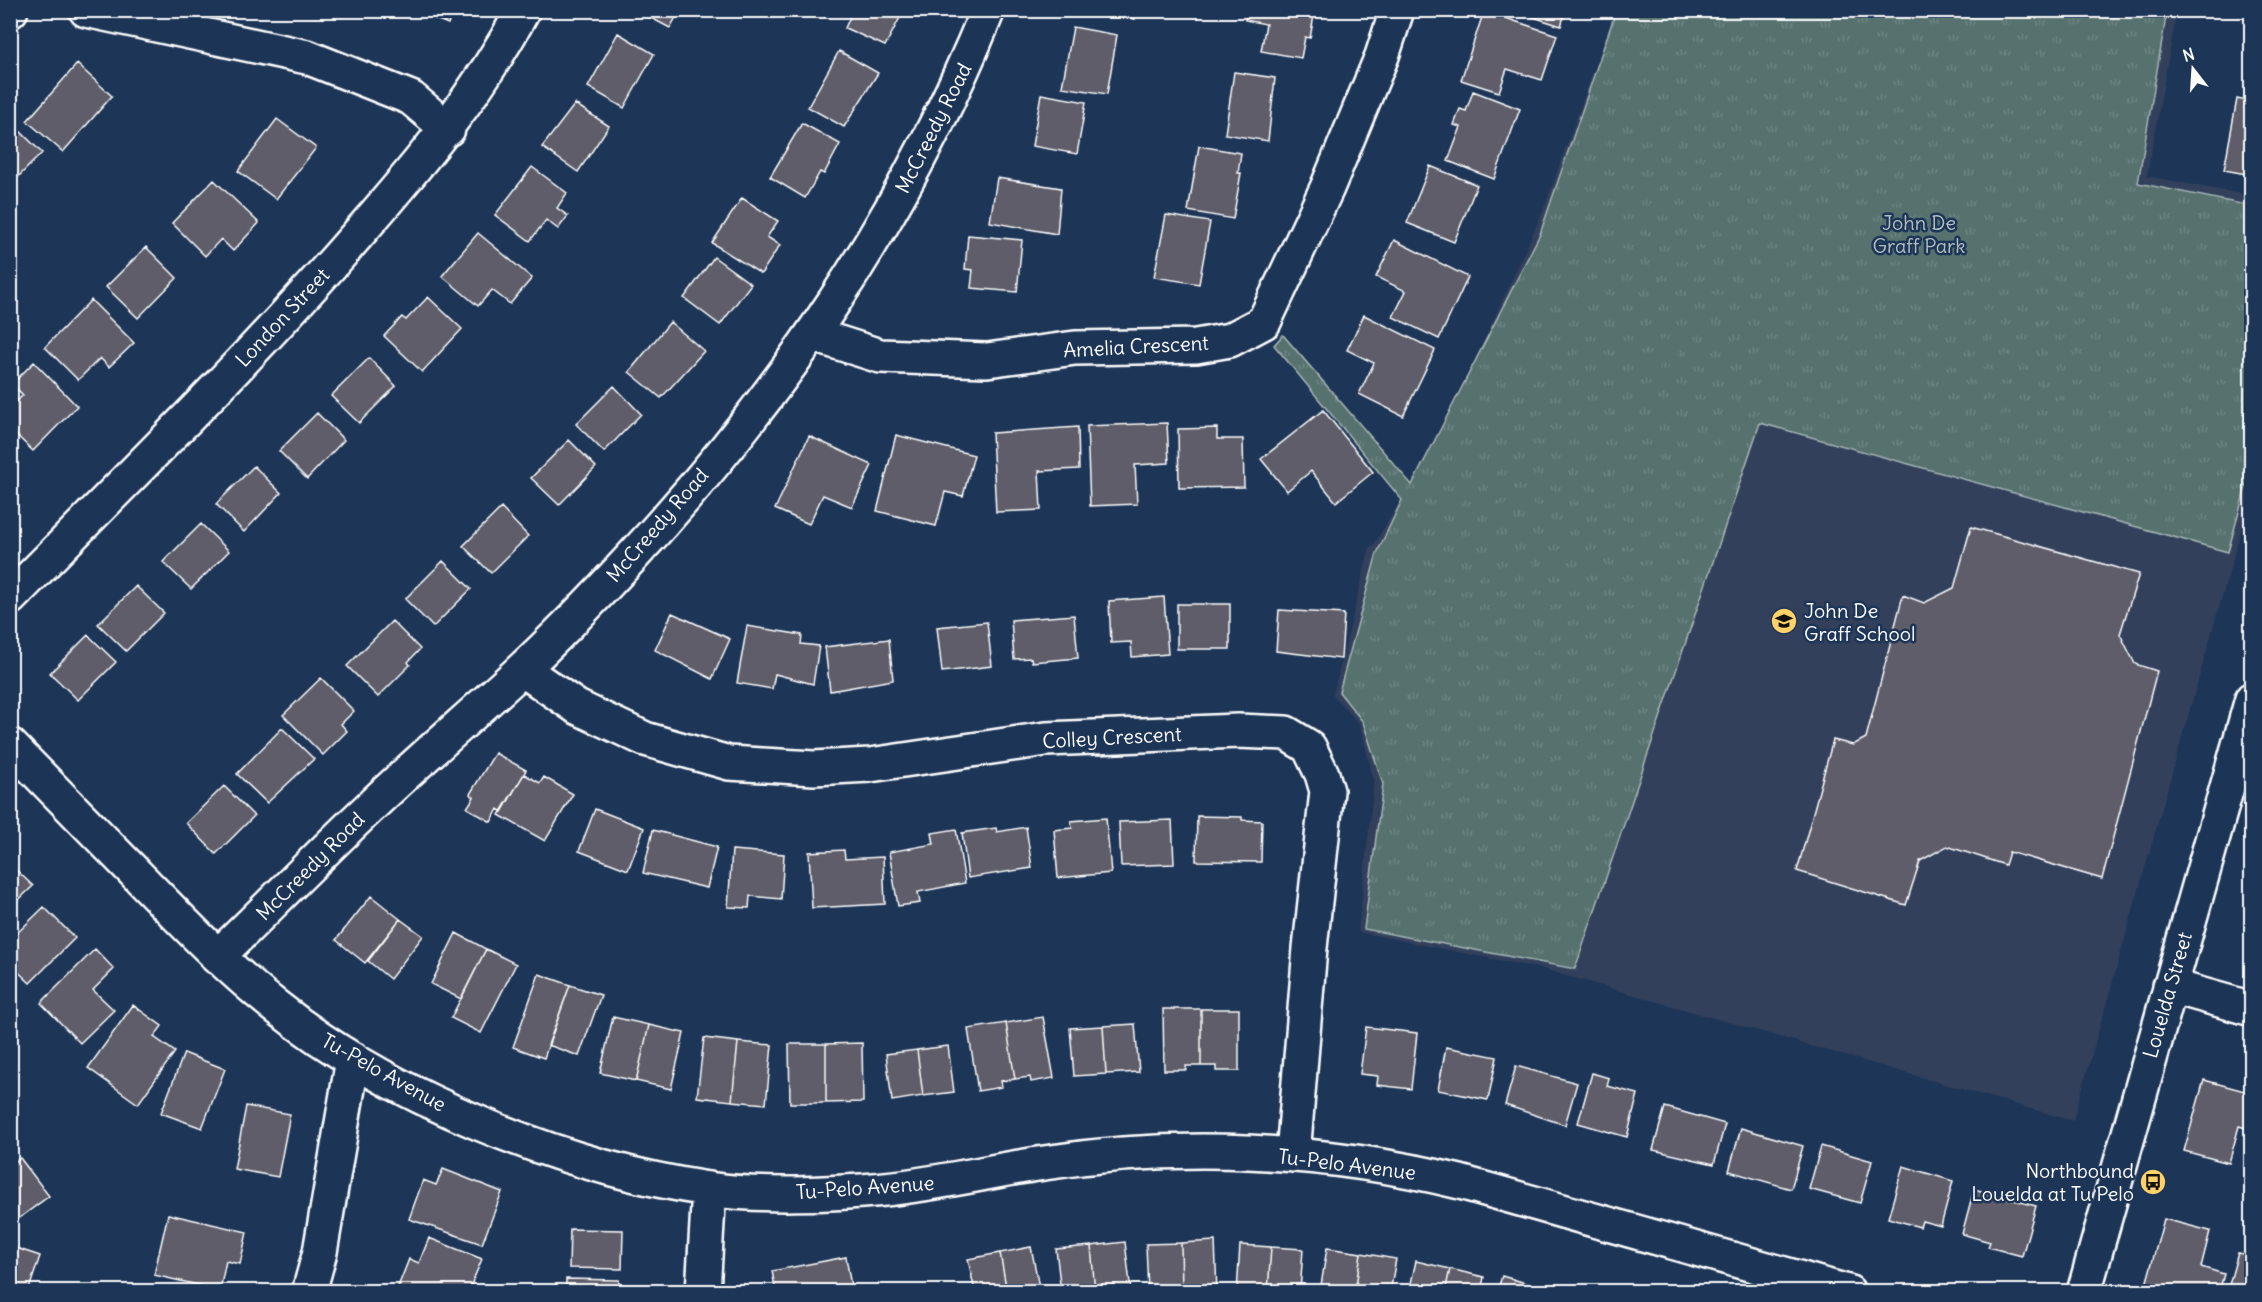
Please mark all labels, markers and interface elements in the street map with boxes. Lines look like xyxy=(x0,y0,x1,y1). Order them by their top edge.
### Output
north arrow xyxy=(2163,39,2223,99)
text: N xyxy=(2180,43,2197,66)
street label: McCreedy Road xyxy=(889,58,977,197)
park label: John De Graff Park xyxy=(1873,210,1965,258)
street label: London Street xyxy=(230,262,334,372)
street label: Amelia Crescent xyxy=(1063,330,1210,362)
street label: McCreedy Road xyxy=(601,463,713,587)
place label: John De Graff School xyxy=(1804,598,1915,646)
school or university icon: John De Graff School xyxy=(1769,606,1799,636)
street label: Colley Crescent xyxy=(1042,721,1182,753)
street label: McCreedy Road xyxy=(251,806,370,925)
street label: Louelda Street xyxy=(2137,929,2197,1061)
street label: Tu-Pelo Avenue xyxy=(317,1027,451,1117)
street label: Tu-Pelo Avenue xyxy=(1277,1143,1417,1185)
place label: Northbound Louelda at Tu Pelo xyxy=(1971,1158,2134,1206)
bus stop icon: Northbound Louelda at Tu Pelo xyxy=(2138,1167,2168,1197)
street label: Tu-Pelo Avenue xyxy=(795,1170,935,1204)

